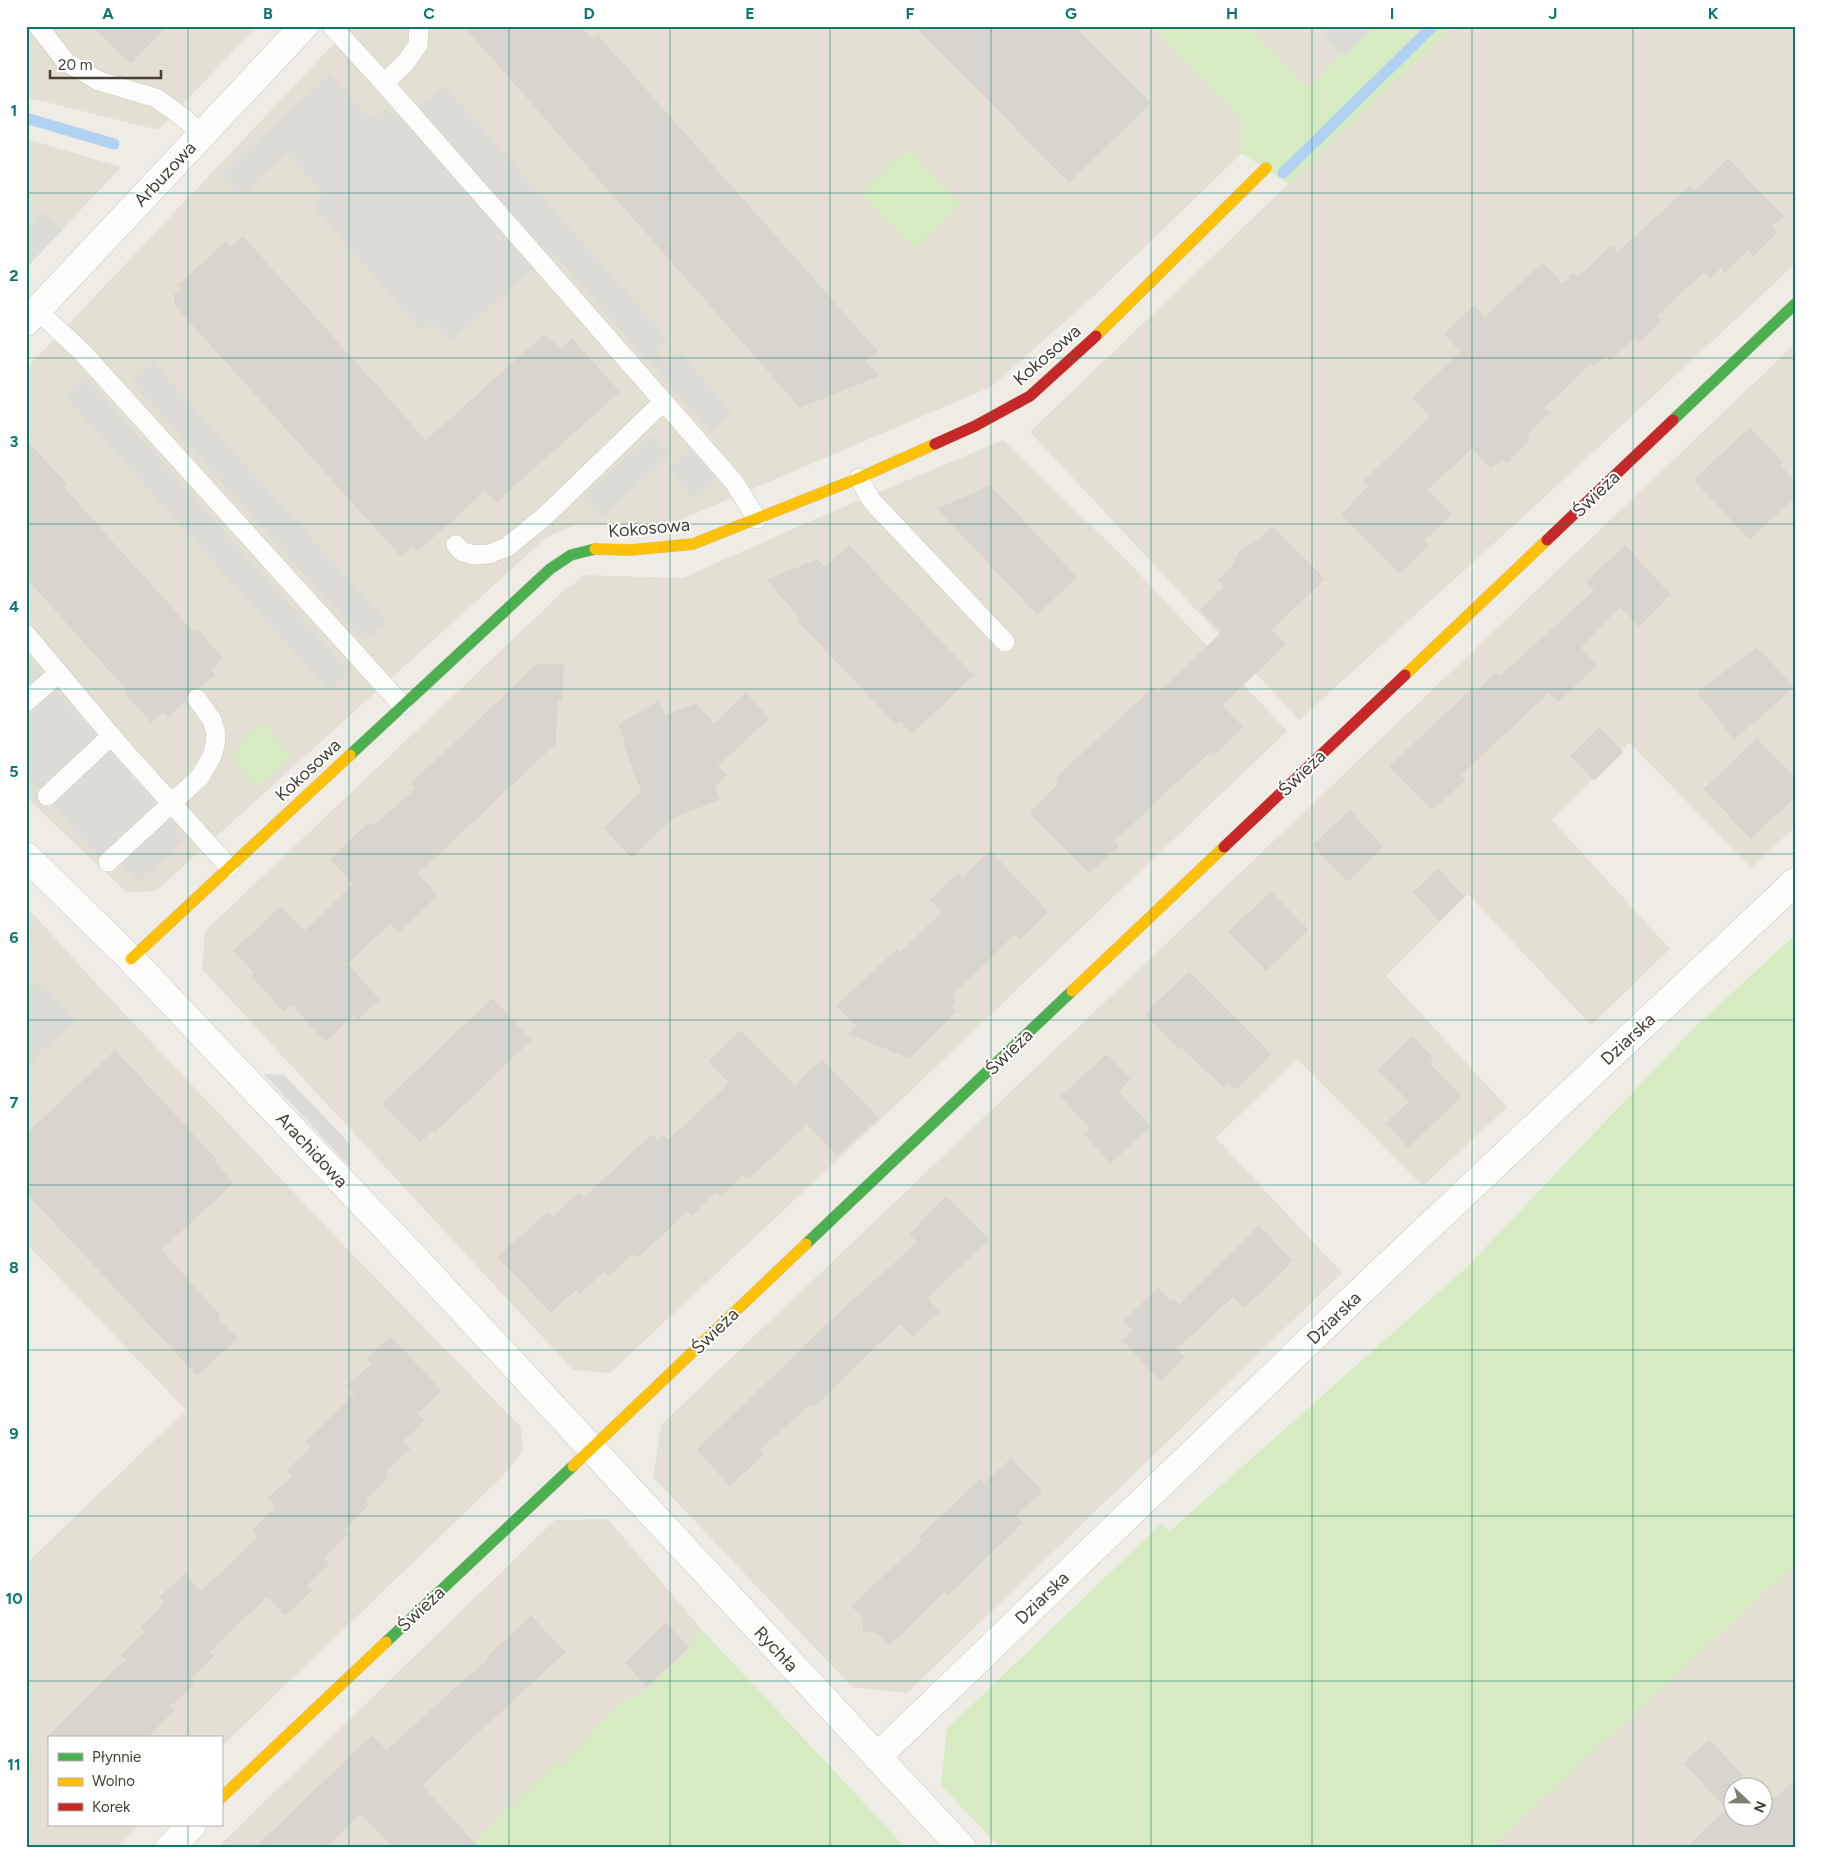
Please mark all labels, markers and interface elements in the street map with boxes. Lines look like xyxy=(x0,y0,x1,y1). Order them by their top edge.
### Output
text: A xyxy=(102,4,114,23)
text: B xyxy=(263,4,273,23)
text: C xyxy=(423,4,435,23)
text: D xyxy=(583,4,595,23)
text: E xyxy=(745,4,755,23)
text: F xyxy=(906,4,915,23)
text: G xyxy=(1065,4,1077,23)
text: H xyxy=(1226,4,1238,23)
text: I xyxy=(1390,4,1394,23)
text: J xyxy=(1549,4,1557,23)
text: K xyxy=(1708,4,1719,23)
scale bar xyxy=(50,48,161,80)
text: 20 m xyxy=(58,56,92,74)
text: 1 xyxy=(11,101,17,120)
street label: Arbuzowa xyxy=(129,137,201,211)
text: 2 xyxy=(9,266,19,285)
street label: Kokosowa xyxy=(1009,320,1085,390)
text: 3 xyxy=(10,432,19,451)
street label: Świeża xyxy=(1568,466,1624,522)
street label: Kokosowa xyxy=(607,513,691,543)
text: 4 xyxy=(9,597,19,616)
street label: Kokosowa xyxy=(271,734,345,806)
street label: Świeża xyxy=(1274,745,1330,801)
text: 5 xyxy=(9,762,19,781)
text: 6 xyxy=(9,928,19,947)
street label: Dziarska xyxy=(1596,1008,1660,1070)
street label: Świeża xyxy=(981,1024,1037,1080)
text: 7 xyxy=(10,1093,19,1112)
street label: Arachidowa xyxy=(271,1108,353,1192)
text: 8 xyxy=(9,1258,19,1277)
street label: Dziarska xyxy=(1302,1287,1366,1349)
street label: Świeża xyxy=(687,1303,743,1359)
text: 9 xyxy=(9,1424,19,1443)
street label: Dziarska xyxy=(1010,1567,1074,1629)
street label: Świeża xyxy=(393,1581,449,1637)
text: 10 xyxy=(5,1589,23,1608)
street label: Rychła xyxy=(749,1622,803,1676)
legend xyxy=(48,1736,222,1826)
text: Płynnie xyxy=(92,1748,141,1766)
text: 11 xyxy=(7,1755,21,1774)
text: Wolno xyxy=(92,1772,135,1790)
north arrow xyxy=(1724,1776,1774,1826)
text: Korek xyxy=(92,1798,131,1816)
text: N xyxy=(1750,1798,1769,1815)

